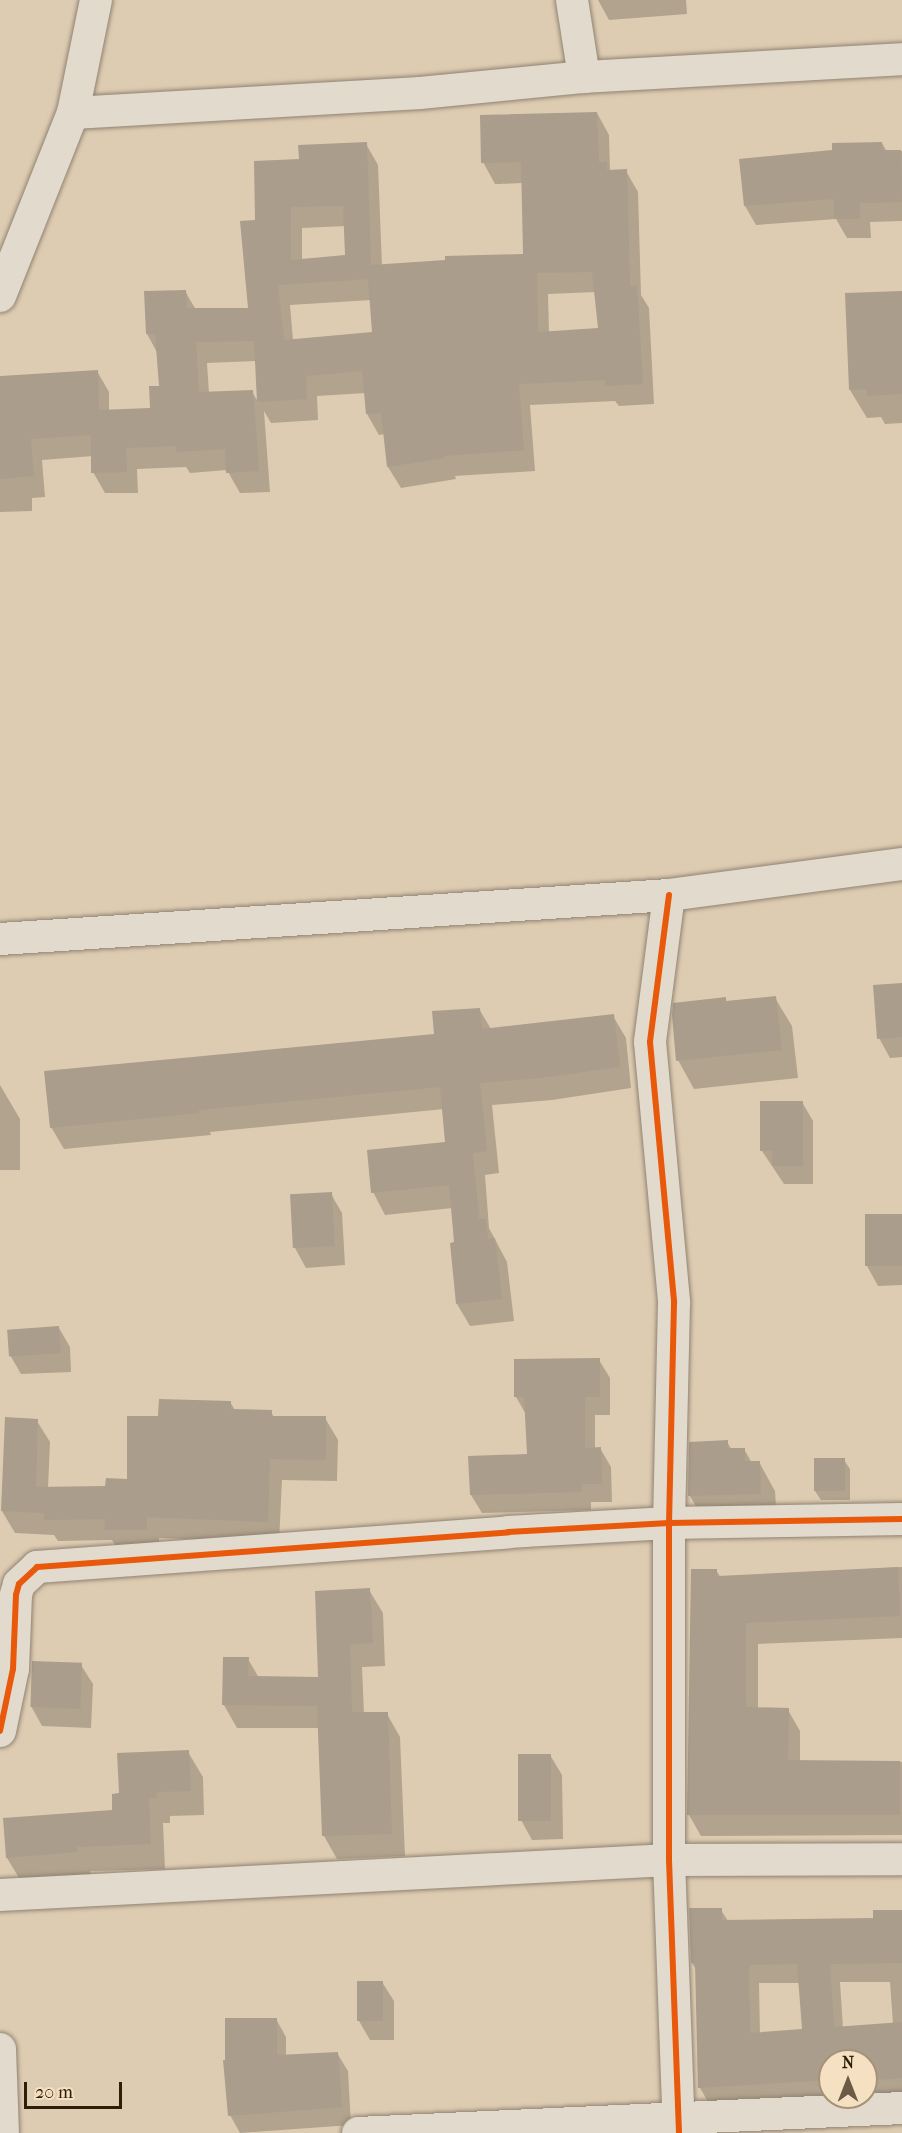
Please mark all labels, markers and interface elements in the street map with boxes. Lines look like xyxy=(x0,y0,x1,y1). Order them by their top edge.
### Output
north arrow xyxy=(818,2049,878,2109)
text: N xyxy=(842,2053,854,2072)
scale bar xyxy=(27,2070,124,2108)
text: 20 m xyxy=(35,2082,73,2103)

